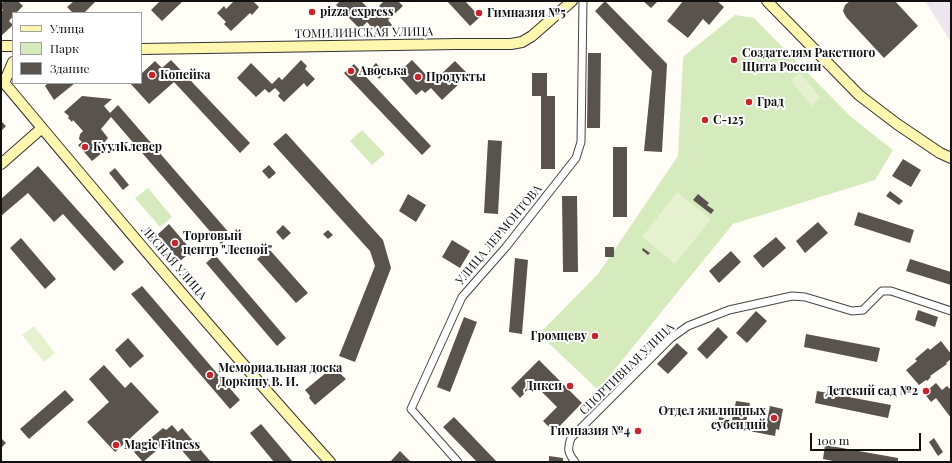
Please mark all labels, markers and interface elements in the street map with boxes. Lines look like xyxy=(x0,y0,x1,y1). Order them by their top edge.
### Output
place label: pizza express xyxy=(320,5,393,19)
place label: Гимназия №5 xyxy=(487,6,566,20)
marker: pizza express xyxy=(307,7,317,17)
marker: Гимназия №5 xyxy=(474,8,484,18)
legend xyxy=(12,12,142,84)
text: Улица xyxy=(50,20,84,36)
street label: ТОМИЛИНСКАЯ УЛИЦА xyxy=(295,25,433,41)
text: Парк xyxy=(50,40,79,56)
place label: Создателям Ракетного Щита России xyxy=(742,46,875,74)
marker: Создателям Ракетного Щита России xyxy=(729,55,739,65)
text: Здание xyxy=(50,60,90,76)
place label: Авоська xyxy=(359,64,407,78)
marker: Авоська xyxy=(346,66,356,76)
place label: Копейка xyxy=(160,68,210,82)
marker: Копейка xyxy=(147,70,157,80)
place label: Продукты xyxy=(426,70,486,84)
marker: Продукты xyxy=(413,72,423,82)
place label: Град xyxy=(757,95,784,109)
marker: Град xyxy=(744,97,754,107)
place label: С-125 xyxy=(713,113,744,127)
marker: С-125 xyxy=(700,115,710,125)
place label: КуулКлевер xyxy=(93,140,162,154)
marker: КуулКлевер xyxy=(80,142,90,152)
street label: УЛИЦА ЛЕРМОНТОВА xyxy=(453,182,545,288)
street label: ЛЕСНАЯ УЛИЦА xyxy=(138,223,210,303)
place label: Торговый центр "Лесной" xyxy=(183,229,272,257)
marker: Торговый центр "Лесной" xyxy=(170,238,180,248)
street label: СПОРТИВНАЯ УЛИЦА xyxy=(577,320,677,418)
place label: Громцеву xyxy=(531,329,587,343)
marker: Громцеву xyxy=(590,331,600,341)
place label: Мемориальная доска Доркину В. И. xyxy=(218,361,342,389)
marker: Мемориальная доска Доркину В. И. xyxy=(205,370,215,380)
place label: Дикси xyxy=(525,379,562,393)
marker: Дикси xyxy=(565,381,575,391)
place label: Детский сад №2 xyxy=(825,384,918,398)
marker: Детский сад №2 xyxy=(921,386,931,396)
place label: Отдел жилищных субсидий xyxy=(659,404,766,432)
marker: Отдел жилищных субсидий xyxy=(769,413,779,423)
place label: Гимназия №4 xyxy=(550,424,630,438)
scale bar xyxy=(812,425,923,451)
marker: Гимназия №4 xyxy=(633,426,643,436)
text: 100 m xyxy=(817,432,849,448)
place label: Magic Fitness xyxy=(124,438,200,452)
marker: Magic Fitness xyxy=(111,440,121,450)

